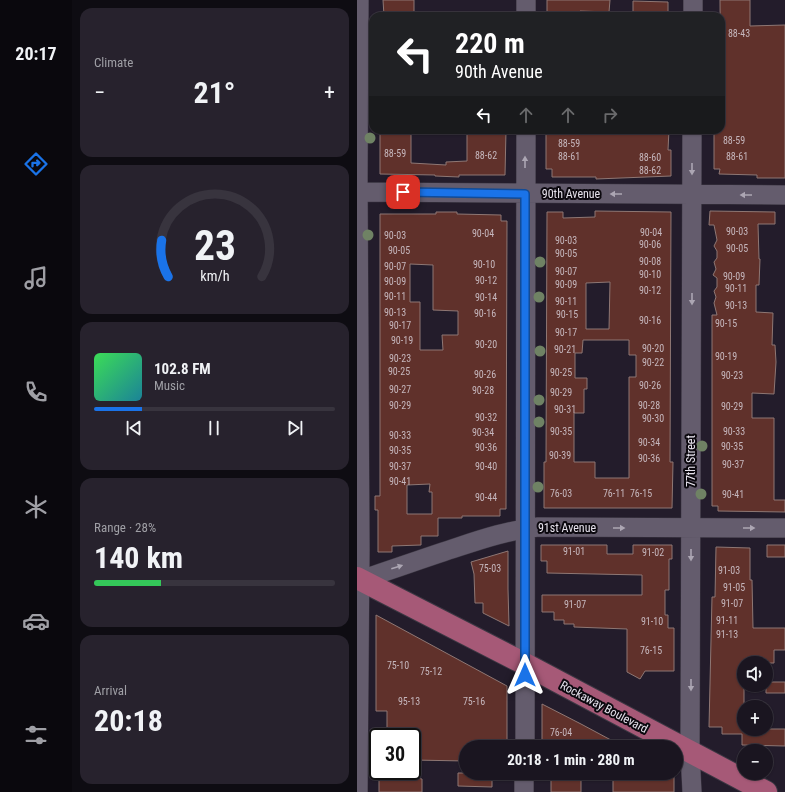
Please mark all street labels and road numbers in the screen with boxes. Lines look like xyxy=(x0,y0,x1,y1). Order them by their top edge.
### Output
street label: 90th Avenue xyxy=(542,187,601,201)
street label: 77th Street xyxy=(684,435,698,487)
street label: 91st Avenue xyxy=(538,521,596,535)
street label: Rockaway Boulevard xyxy=(558,678,650,736)

